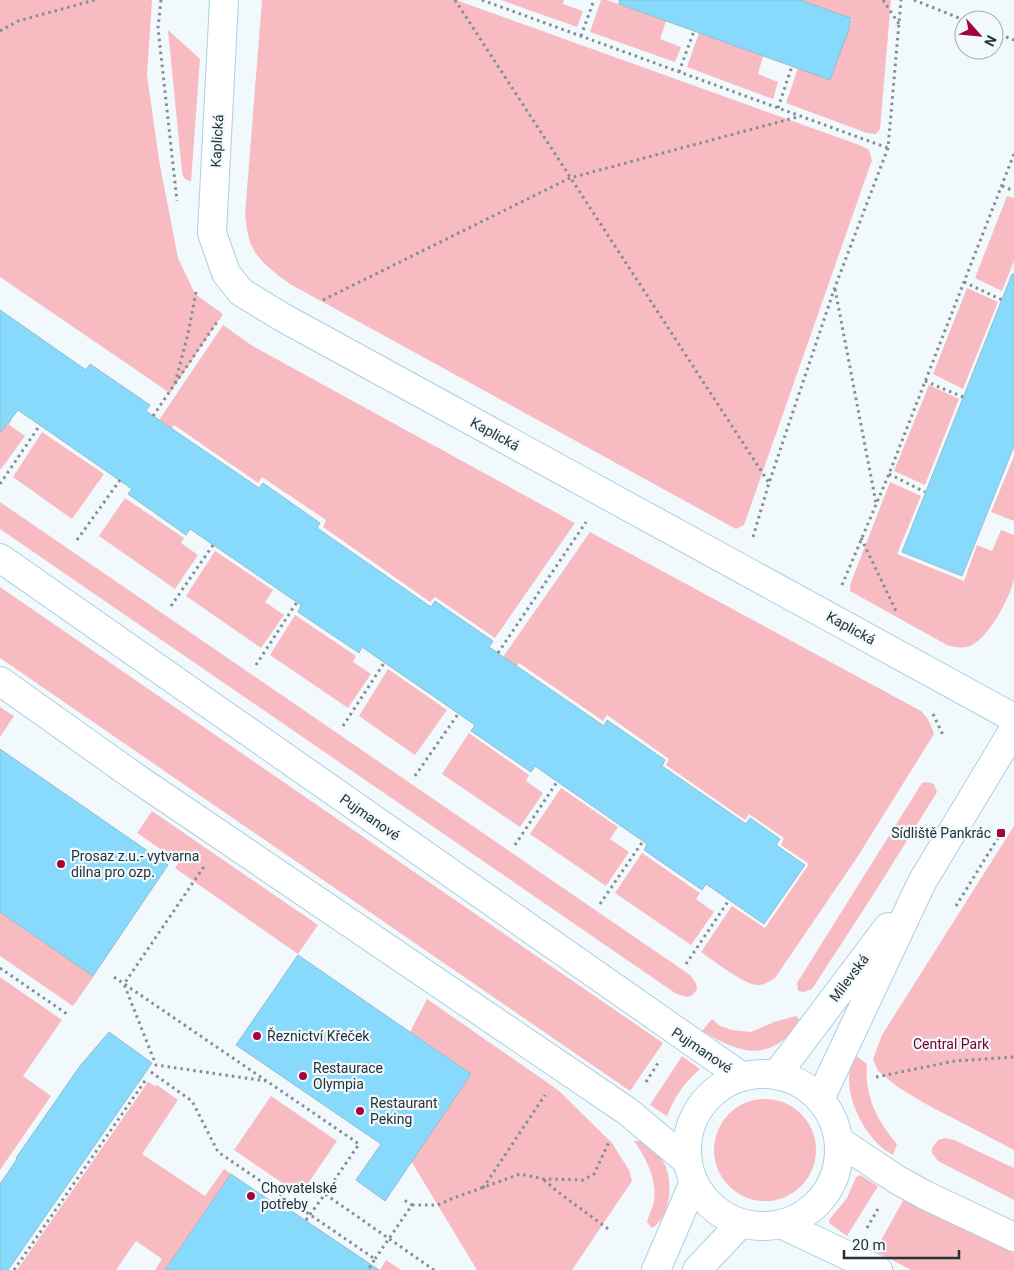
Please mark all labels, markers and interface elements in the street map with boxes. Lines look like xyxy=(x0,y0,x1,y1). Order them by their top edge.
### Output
north arrow xyxy=(954,10,1004,60)
text: N xyxy=(981,33,1000,49)
street label: Kaplická xyxy=(208,114,226,168)
street label: Kaplická xyxy=(468,414,522,454)
street label: Kaplická xyxy=(824,608,878,648)
street label: Pujmanové xyxy=(337,791,403,843)
place label: Sídliště Pankrác xyxy=(891,825,991,841)
marker: Sídliště Pankrác xyxy=(995,827,1007,839)
place label: Prosaz z.u.- vytvarna dilna pro ozp. xyxy=(71,848,199,880)
marker: Prosaz z.u.- vytvarna dilna pro ozp. xyxy=(55,858,67,870)
street label: Milevská xyxy=(826,951,872,1005)
street label: Pujmanové xyxy=(669,1024,735,1076)
place label: Řeznictví Křeček xyxy=(267,1027,370,1044)
marker: Řeznictví Křeček xyxy=(251,1030,263,1042)
park label: Central Park xyxy=(913,1036,990,1052)
place label: Restaurace Olympia xyxy=(313,1060,383,1092)
marker: Restaurace Olympia xyxy=(297,1070,309,1082)
place label: Restaurant Peking xyxy=(370,1095,438,1127)
marker: Restaurant Peking xyxy=(354,1105,366,1117)
place label: Chovatelské potřeby xyxy=(261,1180,337,1212)
marker: Chovatelské potřeby xyxy=(245,1190,257,1202)
scale bar xyxy=(844,1228,959,1260)
text: 20 m xyxy=(852,1236,886,1254)

